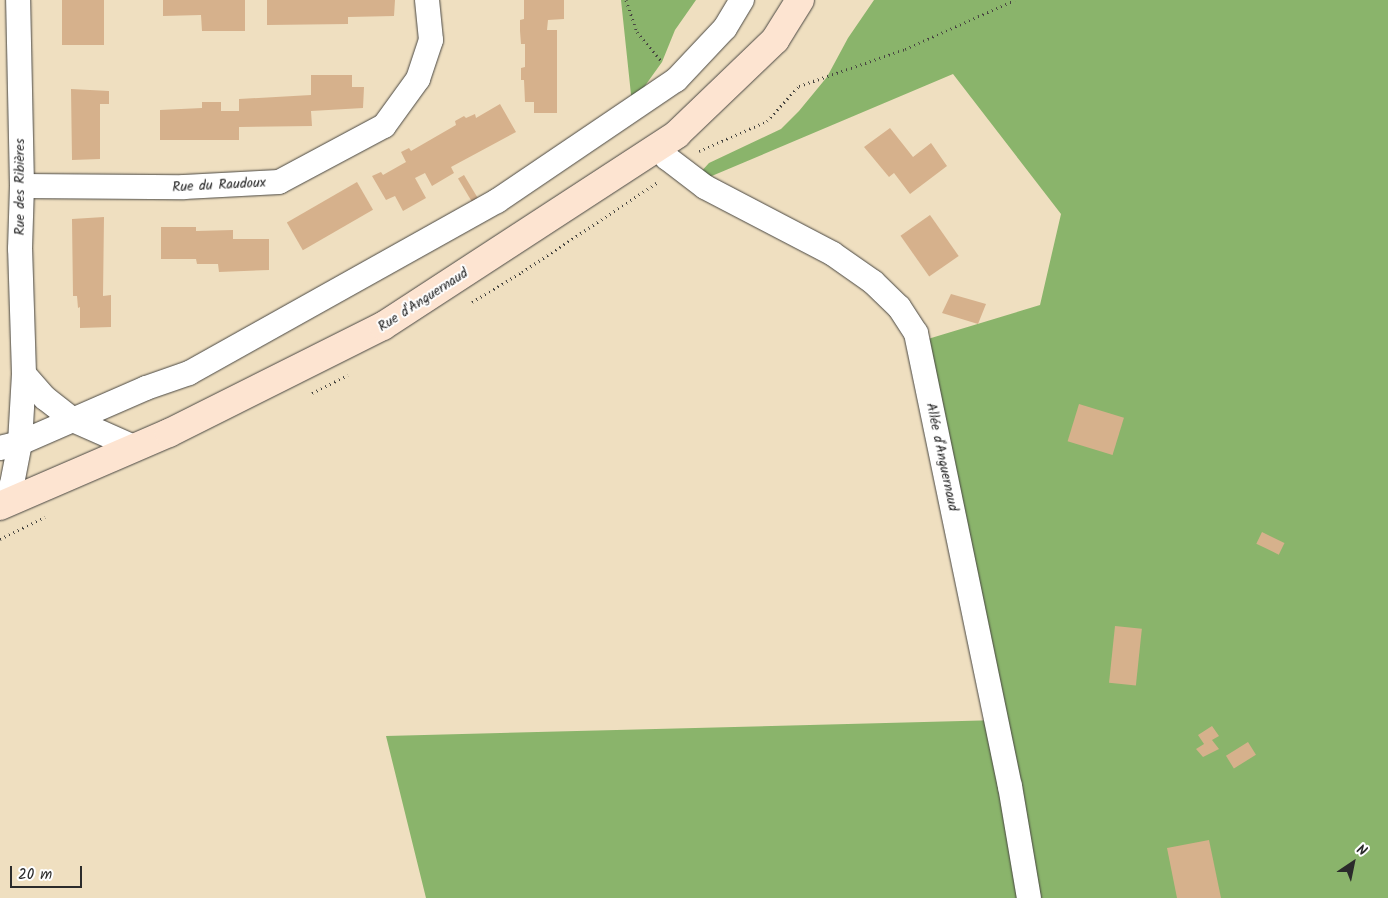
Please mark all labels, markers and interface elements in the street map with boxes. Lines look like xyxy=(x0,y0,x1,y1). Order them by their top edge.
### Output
street label: Rue des Ribières xyxy=(12,139,28,235)
street label: Rue du Raudoux xyxy=(172,174,266,196)
street label: Rue d'Anguernaud xyxy=(375,265,471,335)
street label: Allée d'Anguernaud xyxy=(922,401,962,513)
north arrow xyxy=(1328,838,1378,888)
text: N xyxy=(1352,839,1371,862)
scale bar xyxy=(12,856,85,888)
text: 20 m xyxy=(18,863,52,887)

